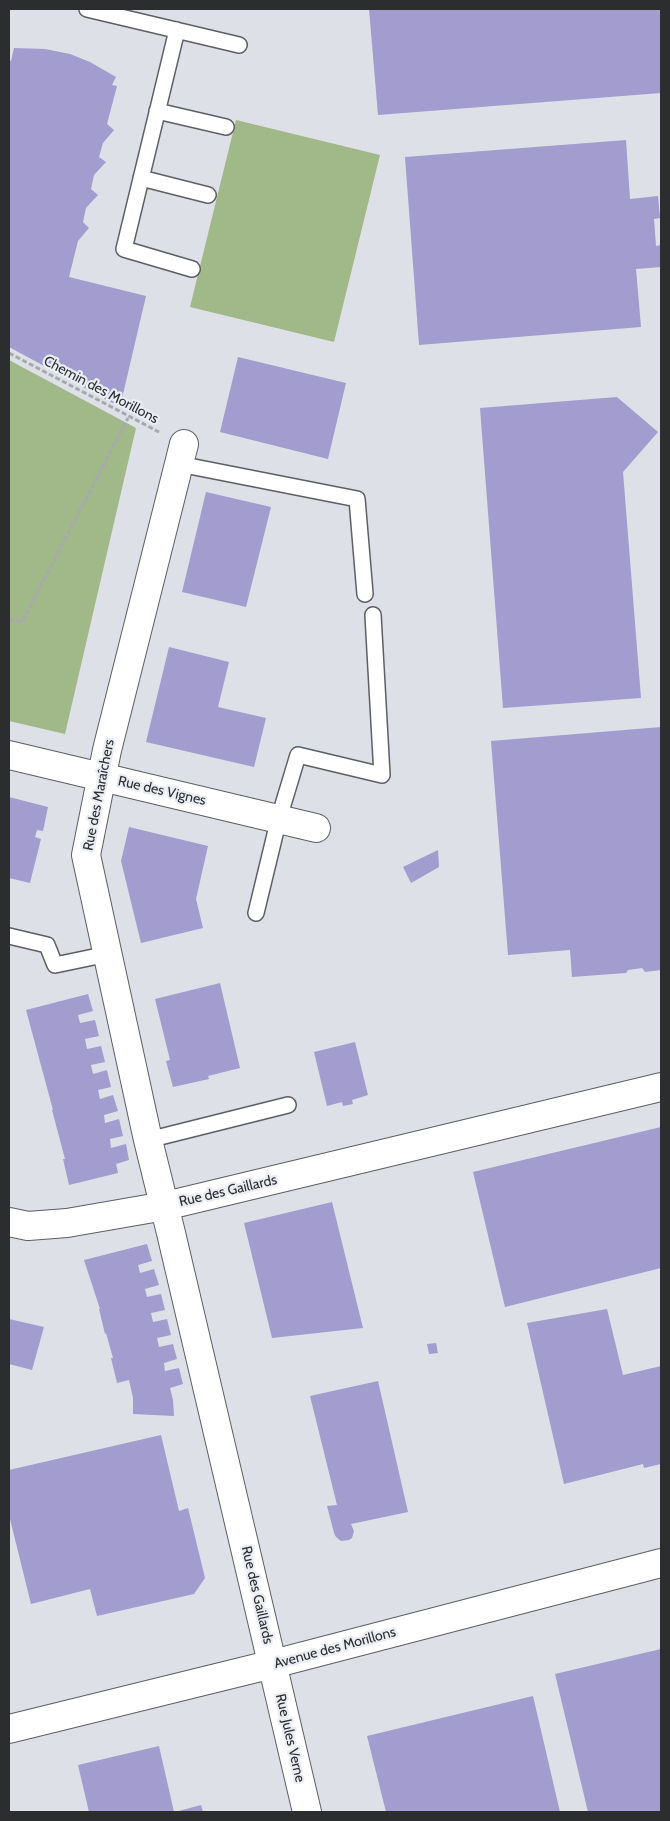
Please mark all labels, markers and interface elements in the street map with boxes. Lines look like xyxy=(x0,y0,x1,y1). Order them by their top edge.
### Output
street label: Chemin des Morillons xyxy=(41,353,161,427)
street label: Rue des Maraîchers xyxy=(80,738,118,852)
street label: Rue des Vignes xyxy=(116,773,208,809)
street label: Rue des Gaillards xyxy=(177,1172,279,1210)
street label: Rue des Gaillards xyxy=(238,1544,276,1646)
street label: Avenue des Morillons xyxy=(272,1624,398,1672)
street label: Rue Jules Verne xyxy=(272,1692,308,1784)

